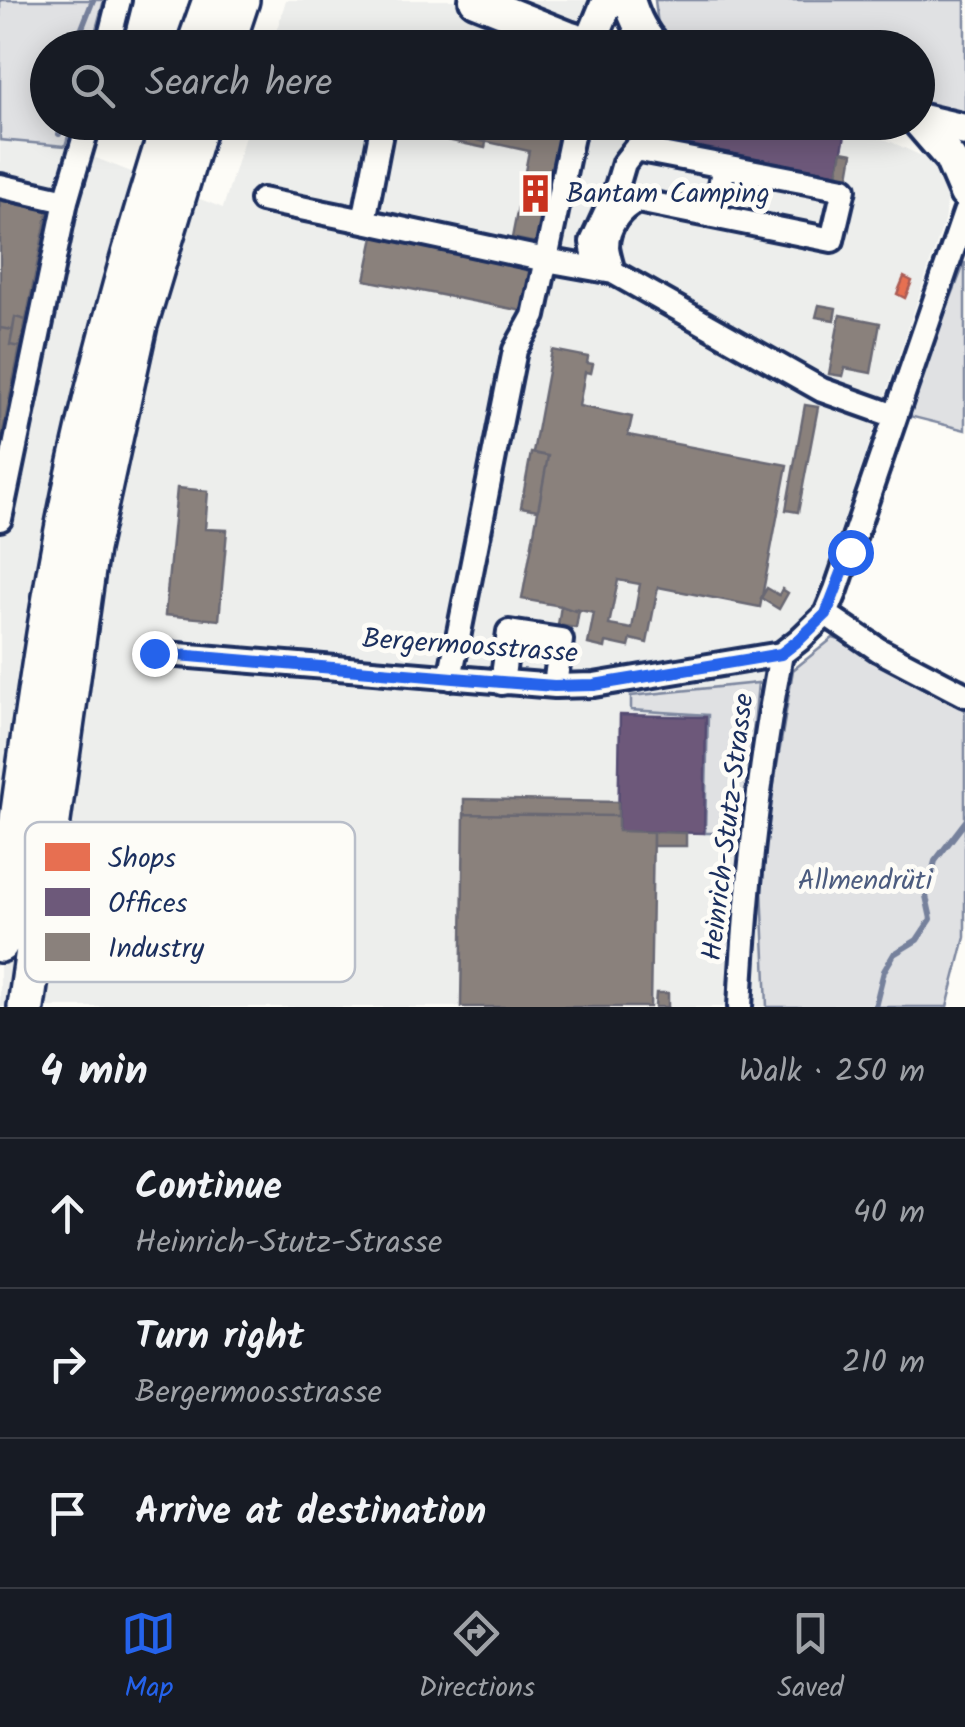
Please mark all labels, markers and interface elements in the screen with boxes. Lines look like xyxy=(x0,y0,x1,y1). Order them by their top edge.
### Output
search box xyxy=(30,30,935,140)
text: Search here xyxy=(145,55,332,115)
icon: search xyxy=(65,58,120,113)
place label: Bantam Camping xyxy=(566,172,770,217)
building icon: Bantam Camping xyxy=(515,173,557,215)
route start xyxy=(828,530,874,576)
street label: Bergermoosstrasse xyxy=(361,617,580,677)
route end xyxy=(132,631,178,677)
street label: Heinrich-Stutz-Strasse xyxy=(690,690,768,963)
legend xyxy=(25,822,355,982)
text: Shops xyxy=(108,837,176,882)
park label: Allmendrüti xyxy=(798,859,934,904)
text: Offices xyxy=(108,882,188,927)
text: Industry xyxy=(108,927,205,972)
text: 4 min xyxy=(40,1039,148,1106)
text: Walk · 250 m xyxy=(739,1047,925,1098)
text: Continue xyxy=(135,1158,282,1218)
icon: ahead xyxy=(40,1186,95,1241)
text: 40 m xyxy=(853,1188,925,1239)
text: Heinrich-Stutz-Strasse xyxy=(135,1218,442,1269)
text: Turn right xyxy=(135,1308,304,1368)
icon: right xyxy=(40,1336,95,1391)
text: 210 m xyxy=(842,1338,925,1389)
text: Bergermoosstrasse xyxy=(135,1368,382,1419)
text: Arrive at destination xyxy=(135,1483,486,1543)
icon: arrive xyxy=(40,1486,95,1541)
tab: Map xyxy=(121,1606,176,1711)
tab: Directions xyxy=(419,1606,535,1711)
tab: Saved xyxy=(777,1606,844,1711)

